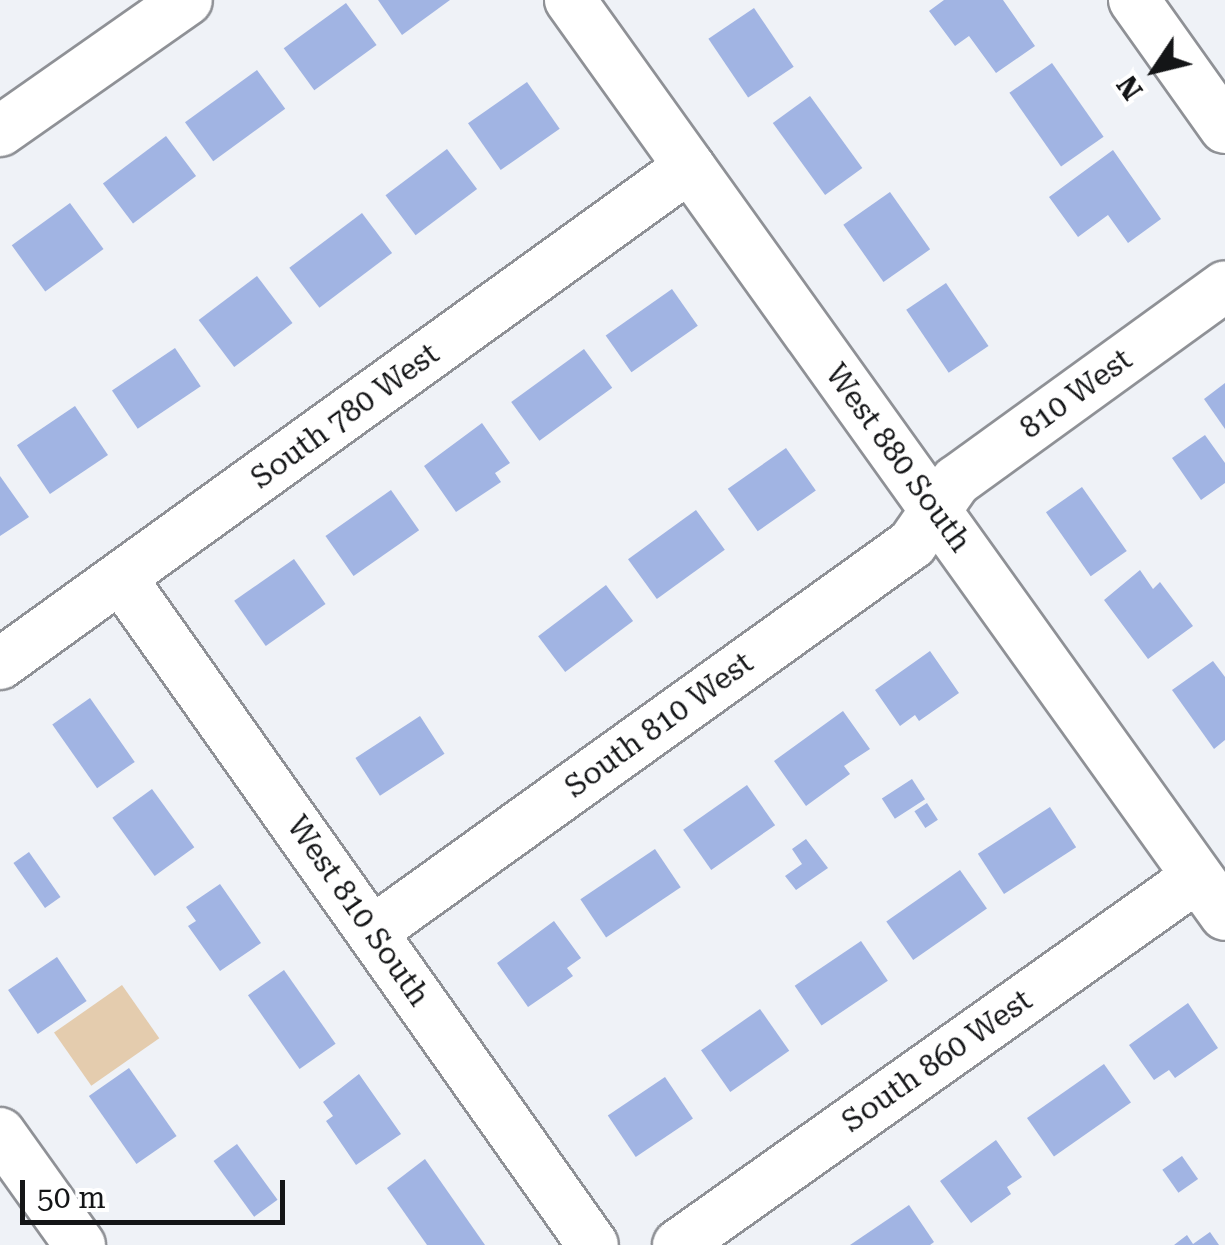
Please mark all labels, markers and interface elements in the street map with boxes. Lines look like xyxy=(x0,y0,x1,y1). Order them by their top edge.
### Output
north arrow xyxy=(1105,20,1205,120)
text: N xyxy=(1110,69,1150,106)
street label: South 780 West xyxy=(244,336,446,496)
street label: 810 West xyxy=(1013,341,1139,447)
street label: West 880 South xyxy=(818,357,978,559)
street label: South 810 West xyxy=(558,645,760,805)
street label: West 810 South xyxy=(279,809,437,1013)
street label: South 860 West xyxy=(835,982,1039,1140)
scale bar xyxy=(25,1160,290,1222)
text: 50 m xyxy=(37,1180,106,1215)

